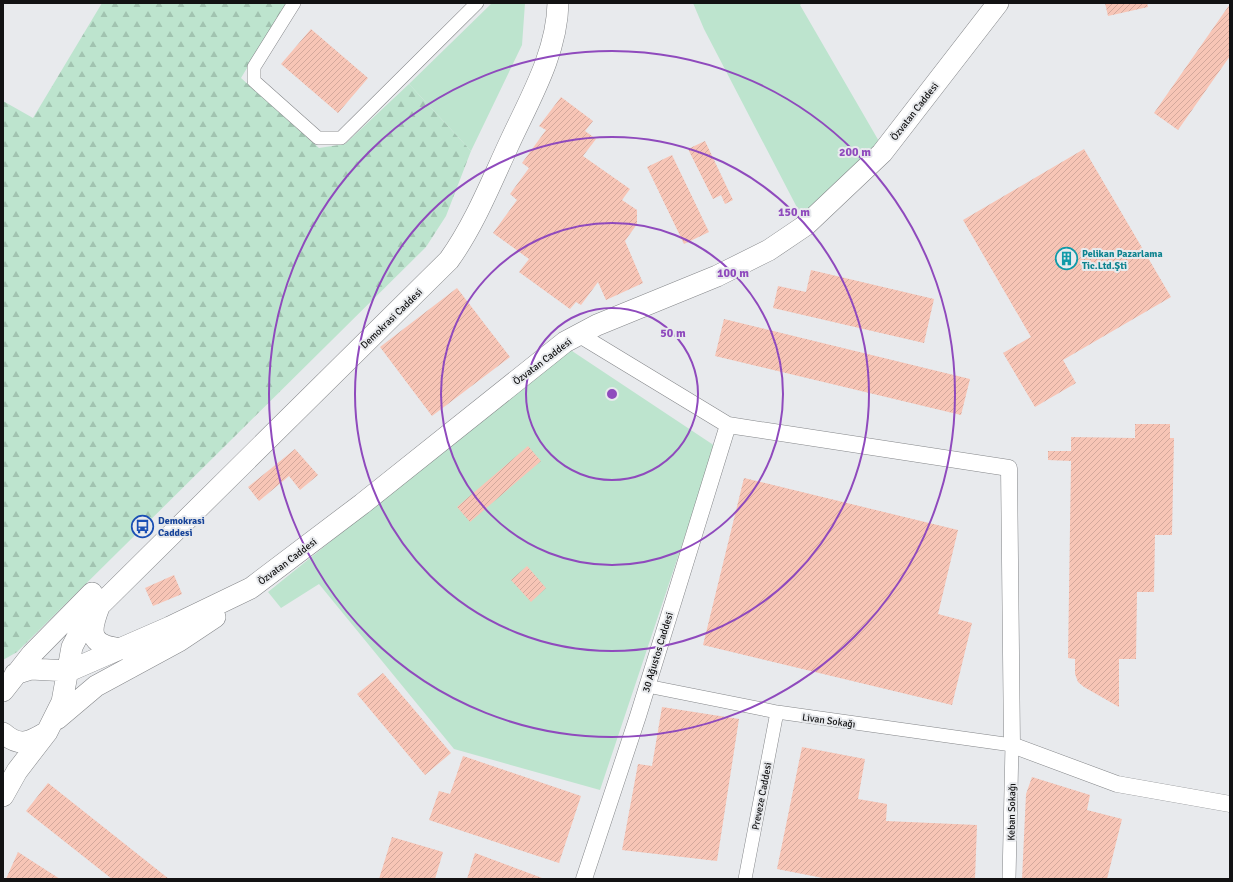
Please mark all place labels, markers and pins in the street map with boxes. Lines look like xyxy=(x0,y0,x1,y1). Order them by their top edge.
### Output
building icon: Pelikan Pazarlama Tic.Ltd.Şti xyxy=(1054,246,1080,272)
place label: Pelikan Pazarlama Tic.Ltd.Şti xyxy=(1082,248,1163,272)
centre of rings xyxy=(605,387,619,401)
bus stop icon: Demokrasi Caddesi xyxy=(130,513,156,539)
place label: Demokrasi Caddesi xyxy=(158,515,205,539)

